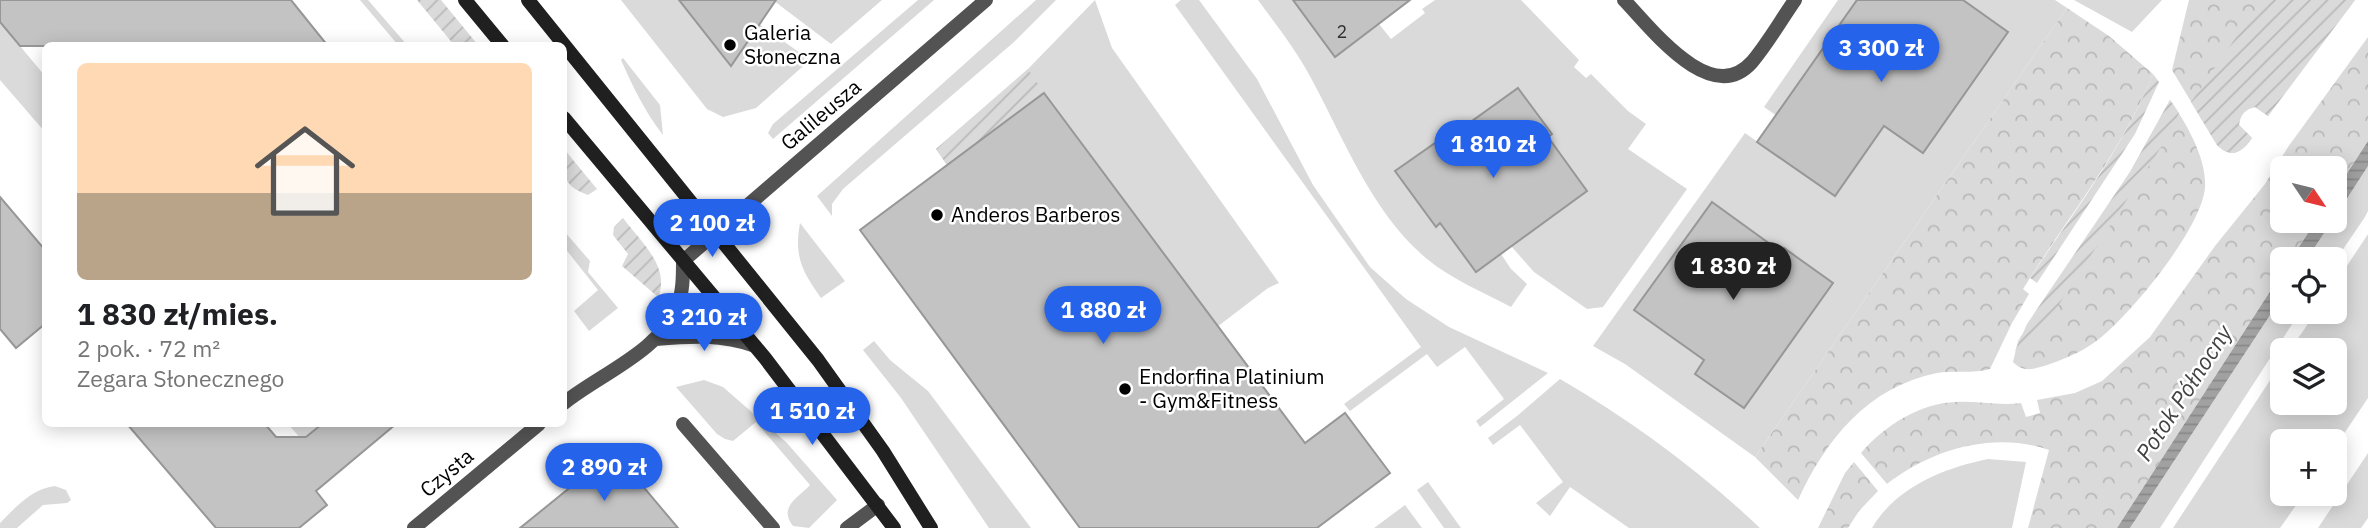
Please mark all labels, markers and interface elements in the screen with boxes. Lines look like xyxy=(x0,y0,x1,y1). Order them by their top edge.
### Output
place label: Galeria Słoneczna xyxy=(744,18,841,70)
house number: 2 xyxy=(1337,20,1347,43)
pin: 3 300 zł xyxy=(1809,24,1953,84)
text: 3 300 zł xyxy=(1838,32,1924,62)
marker: Galeria Słoneczna xyxy=(722,37,738,53)
street label: Galileusza xyxy=(774,72,866,156)
icon: home xyxy=(242,108,368,234)
pin: 1 810 zł xyxy=(1421,120,1565,180)
text: 1 810 zł xyxy=(1450,128,1536,158)
north arrow xyxy=(2270,156,2347,233)
map controls xyxy=(2270,156,2347,506)
pin: 2 100 zł xyxy=(640,200,784,259)
place label: Anderos Barberos xyxy=(951,200,1121,228)
text: 2 100 zł xyxy=(669,207,755,237)
marker: Anderos Barberos xyxy=(929,207,945,223)
pin: 1 830 zł xyxy=(1661,243,1805,302)
button: locate xyxy=(2270,247,2347,324)
text: 1 830 zł xyxy=(1690,250,1776,280)
pin: 1 880 zł xyxy=(1031,286,1175,346)
text: 1 830 zł/mies. xyxy=(77,294,278,333)
pin: 3 210 zł xyxy=(632,294,776,353)
text: 1 880 zł xyxy=(1060,294,1146,324)
text: 3 210 zł xyxy=(661,301,747,331)
water label: Potok Północny xyxy=(2128,318,2239,466)
text: 2 pok. · 72 m² xyxy=(77,333,220,363)
button: layers xyxy=(2270,338,2347,415)
place label: Endorfina Platinium - Gym&Fitness xyxy=(1139,362,1325,414)
text: Zegara Słonecznego xyxy=(77,363,284,393)
marker: Endorfina Platinium - Gym&Fitness xyxy=(1117,381,1133,397)
pin: 1 510 zł xyxy=(740,388,884,447)
text: 1 510 zł xyxy=(769,395,855,425)
button: + xyxy=(2270,429,2347,506)
street label: Czysta xyxy=(414,442,479,503)
pin: 2 890 zł xyxy=(532,444,676,503)
text: 2 890 zł xyxy=(561,451,647,481)

